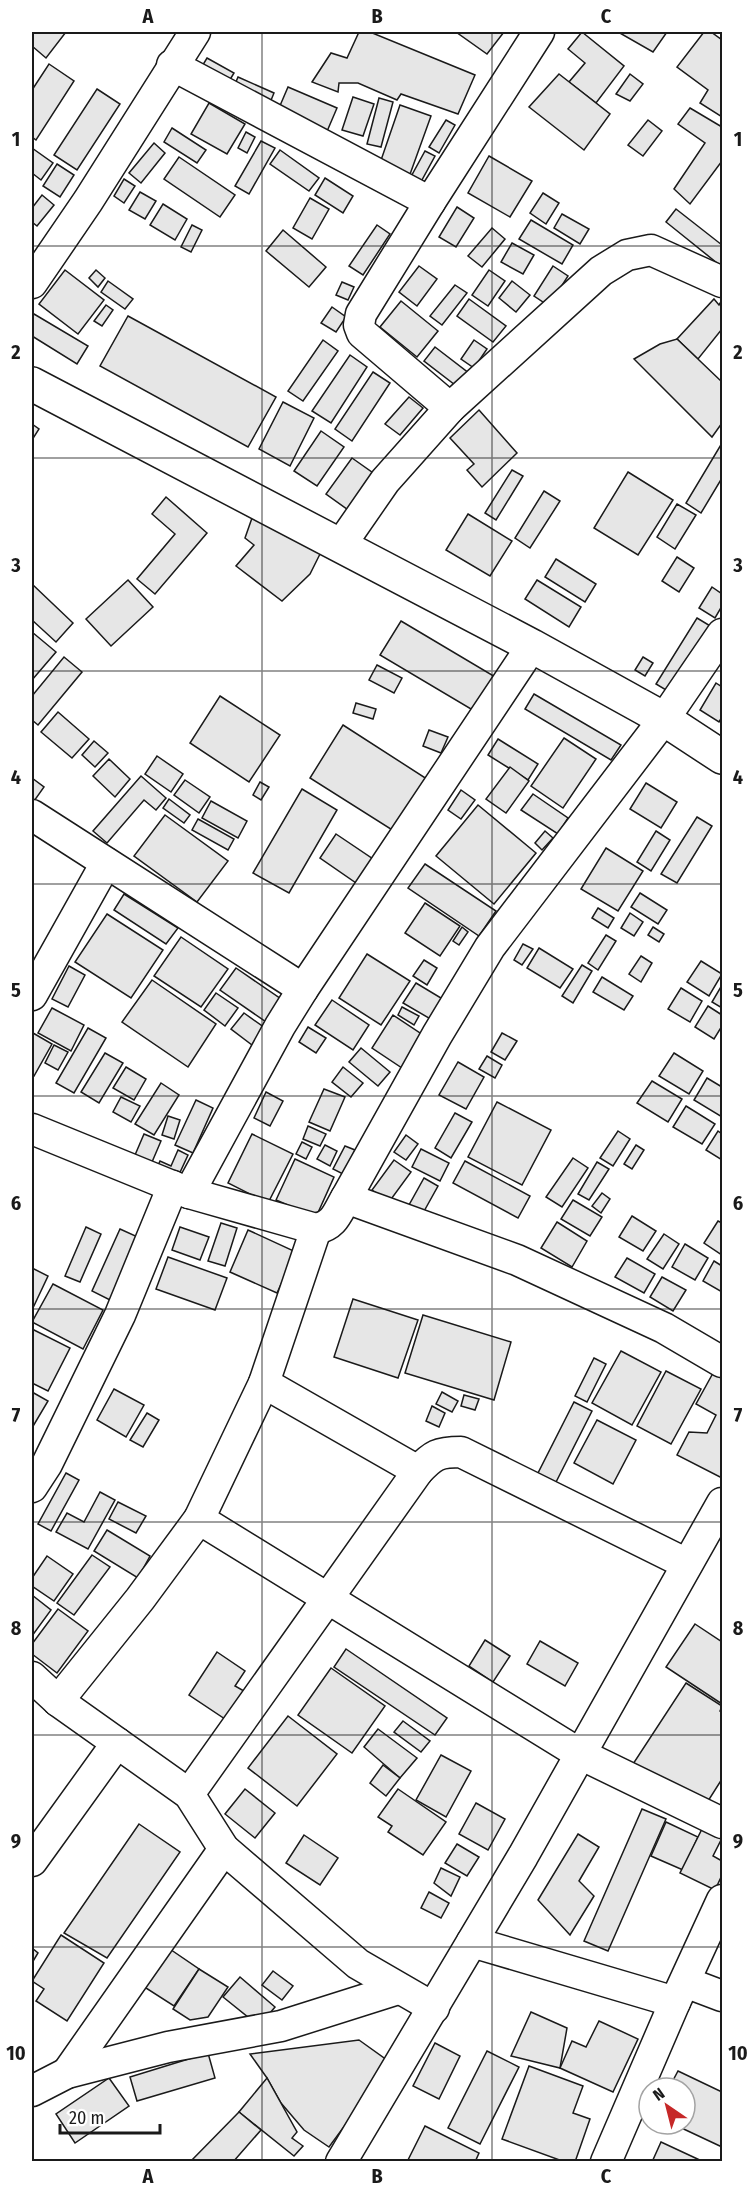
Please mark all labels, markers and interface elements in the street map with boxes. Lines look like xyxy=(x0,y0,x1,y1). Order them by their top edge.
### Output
text: A xyxy=(142,4,155,28)
text: B xyxy=(371,4,383,28)
text: C xyxy=(601,4,612,28)
text: 1 xyxy=(12,127,20,151)
text: 1 xyxy=(734,127,742,151)
text: 2 xyxy=(10,340,21,364)
text: 2 xyxy=(732,340,743,364)
text: 3 xyxy=(10,553,21,577)
text: 3 xyxy=(732,553,743,577)
text: 4 xyxy=(11,765,21,789)
text: 4 xyxy=(733,765,743,789)
text: 5 xyxy=(11,978,21,1002)
text: 5 xyxy=(733,978,743,1002)
text: 6 xyxy=(11,1191,21,1215)
text: 6 xyxy=(733,1191,743,1215)
text: 7 xyxy=(12,1403,21,1427)
text: 7 xyxy=(734,1403,743,1427)
text: 8 xyxy=(11,1616,22,1640)
text: 8 xyxy=(733,1616,744,1640)
text: 9 xyxy=(11,1829,21,1853)
text: 9 xyxy=(733,1829,743,1853)
text: 10 xyxy=(6,2041,26,2065)
text: 10 xyxy=(728,2041,748,2065)
north arrow xyxy=(637,2076,697,2136)
text: N xyxy=(649,2084,668,2105)
scale bar xyxy=(60,2097,160,2135)
text: 20 m xyxy=(69,2107,104,2129)
text: A xyxy=(142,2164,155,2188)
text: B xyxy=(371,2164,383,2188)
text: C xyxy=(601,2164,612,2188)

